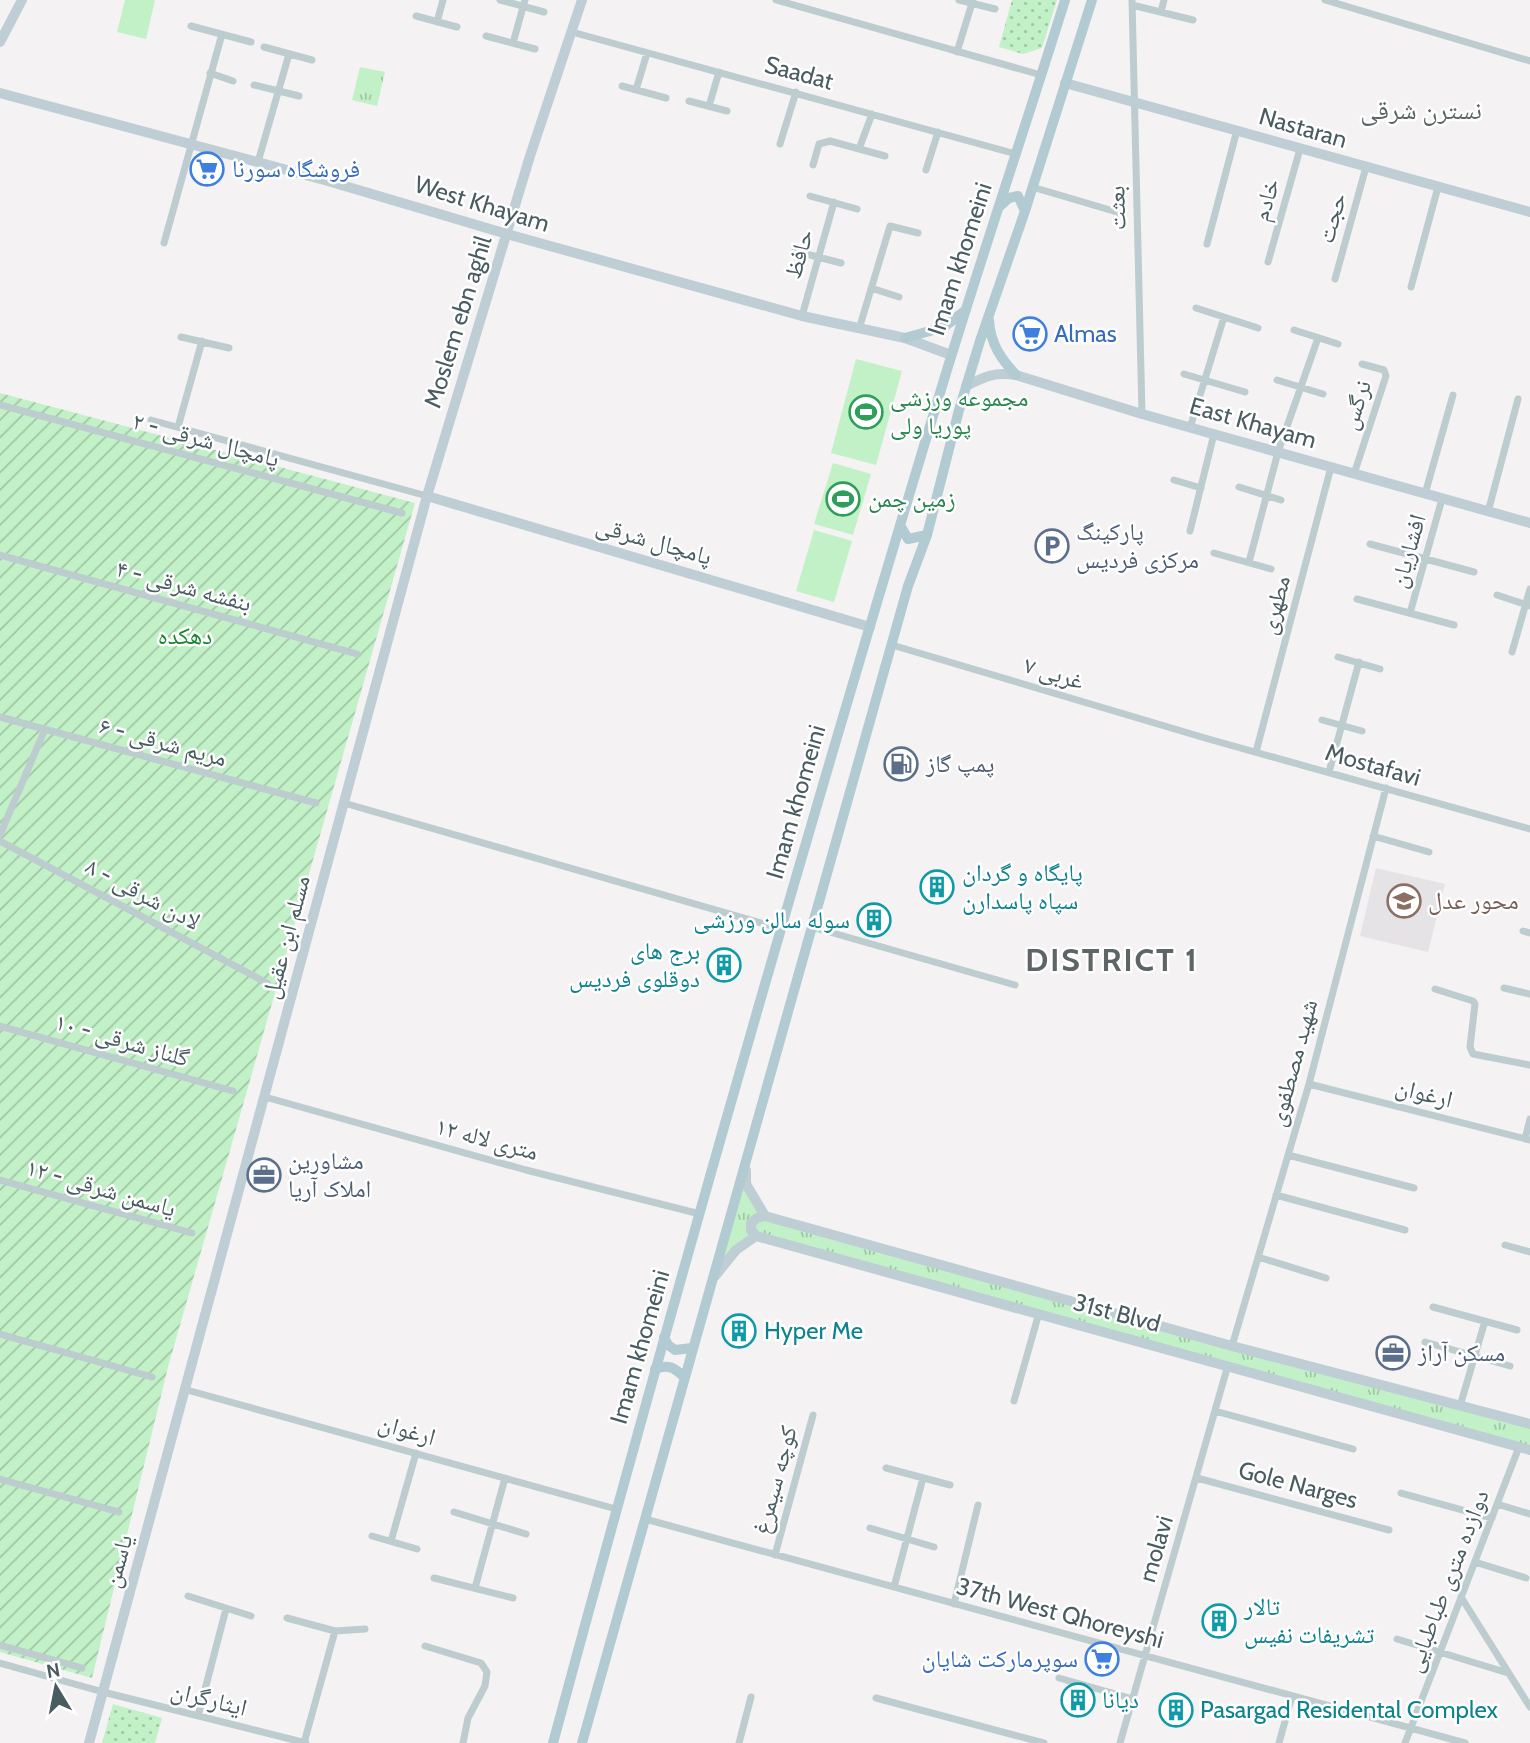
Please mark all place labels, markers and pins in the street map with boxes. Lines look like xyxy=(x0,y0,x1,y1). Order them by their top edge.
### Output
supermarket icon: فروشگاه سورنا xyxy=(188,150,226,188)
place label: فروشگاه سورنا xyxy=(232,154,360,183)
supermarket icon: Almas xyxy=(1011,315,1049,353)
place label: Almas xyxy=(1054,319,1117,348)
place label: مجموعه ورزشی پوریا ولی xyxy=(890,383,1028,440)
sports icon: مجموعه ورزشی پوریا ولی xyxy=(847,393,885,431)
sports icon: زمین چمن xyxy=(824,480,862,518)
place label: زمین چمن xyxy=(868,484,956,513)
place label: پارکینگ مرکزی فردیس xyxy=(1076,517,1199,574)
parking icon: پارکینگ مرکزی فردیس xyxy=(1033,527,1071,565)
fuel station icon: پمپ گاز xyxy=(882,745,920,783)
place label: پمپ گاز xyxy=(925,749,994,778)
place label: پایگاه و گردان سپاه پاسدارن xyxy=(962,858,1083,915)
building icon: پایگاه و گردان سپاه پاسدارن xyxy=(918,868,956,906)
school or university icon: محور عدل xyxy=(1385,882,1423,920)
place label: محور عدل xyxy=(1428,886,1519,915)
building icon: سوله سالن ورزشی xyxy=(855,901,893,939)
place label: سوله سالن ورزشی xyxy=(693,905,850,934)
place label: برج های دوقلوی فردیس xyxy=(569,936,700,993)
building icon: برج های دوقلوی فردیس xyxy=(705,946,743,984)
place label: مشاورین املاک آریا xyxy=(288,1146,371,1203)
office icon: مشاورین املاک آریا xyxy=(245,1156,283,1194)
building icon: Hyper Me xyxy=(720,1312,758,1350)
place label: Hyper Me xyxy=(764,1316,863,1345)
office icon: مسکن آراز xyxy=(1374,1334,1412,1372)
place label: مسکن آراز xyxy=(1417,1338,1505,1367)
place label: تالار تشریفات نفیس xyxy=(1243,1592,1374,1649)
building icon: تالار تشریفات نفیس xyxy=(1200,1602,1238,1640)
supermarket icon: سوپرمارکت شایان xyxy=(1083,1640,1121,1678)
place label: سوپرمارکت شایان xyxy=(922,1644,1078,1673)
building icon: دیانا xyxy=(1059,1681,1097,1719)
place label: دیانا xyxy=(1102,1685,1139,1714)
building icon: Pasargad Residental Complex xyxy=(1157,1691,1195,1729)
place label: Pasargad Residental Complex xyxy=(1200,1695,1499,1724)

